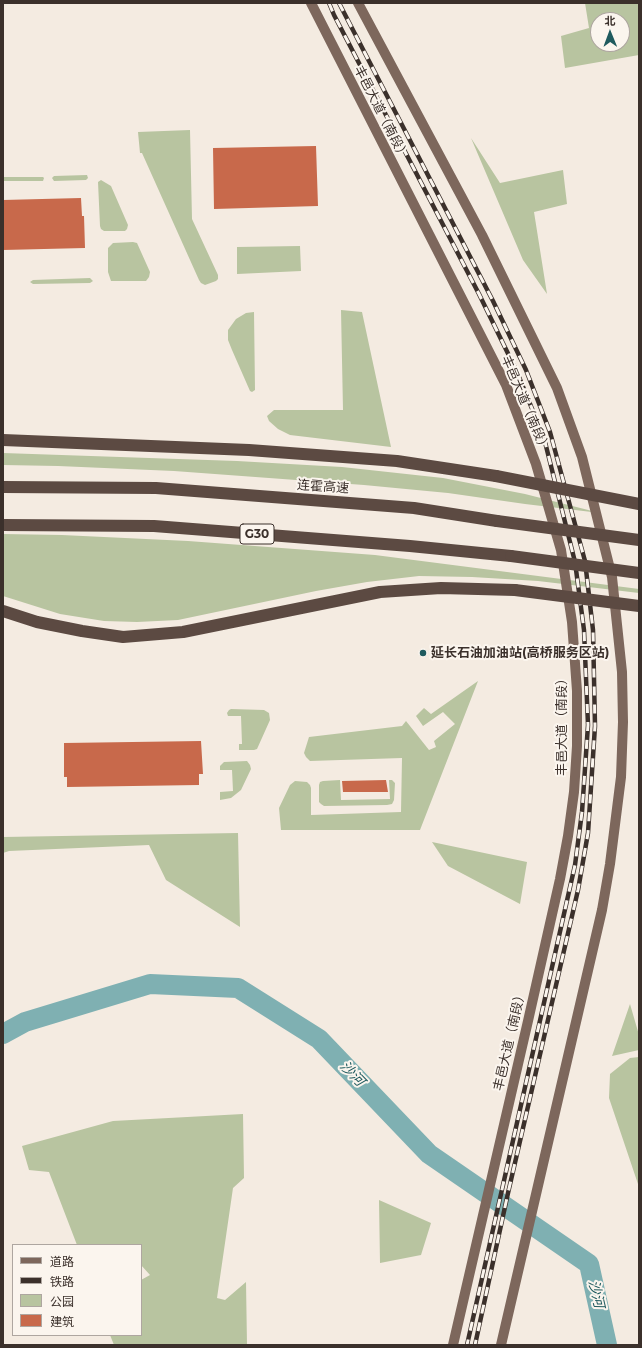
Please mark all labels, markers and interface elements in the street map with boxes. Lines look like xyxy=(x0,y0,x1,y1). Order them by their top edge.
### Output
north arrow xyxy=(590,12,630,52)
text: 北 xyxy=(604,14,615,28)
street label: 丰邑大道（南段） xyxy=(350,63,412,163)
street label: 丰邑大道（南段） xyxy=(498,353,552,455)
street label: 连霍高速 xyxy=(297,477,349,497)
road number: G30 xyxy=(240,524,274,544)
place label: 延长石油加油站(高桥服务区站) xyxy=(431,645,609,661)
marker: 延长石油加油站(高桥服务区站) xyxy=(418,648,428,658)
street label: 丰邑大道（南段） xyxy=(554,672,570,776)
street label: 丰邑大道（南段） xyxy=(491,988,529,1092)
water label: 沙河 xyxy=(336,1058,368,1090)
legend xyxy=(12,1244,142,1336)
text: 道路 xyxy=(50,1254,74,1269)
text: 铁路 xyxy=(50,1274,74,1289)
water label: 沙河 xyxy=(585,1278,607,1310)
text: 公园 xyxy=(50,1294,74,1309)
text: 建筑 xyxy=(50,1314,74,1329)

